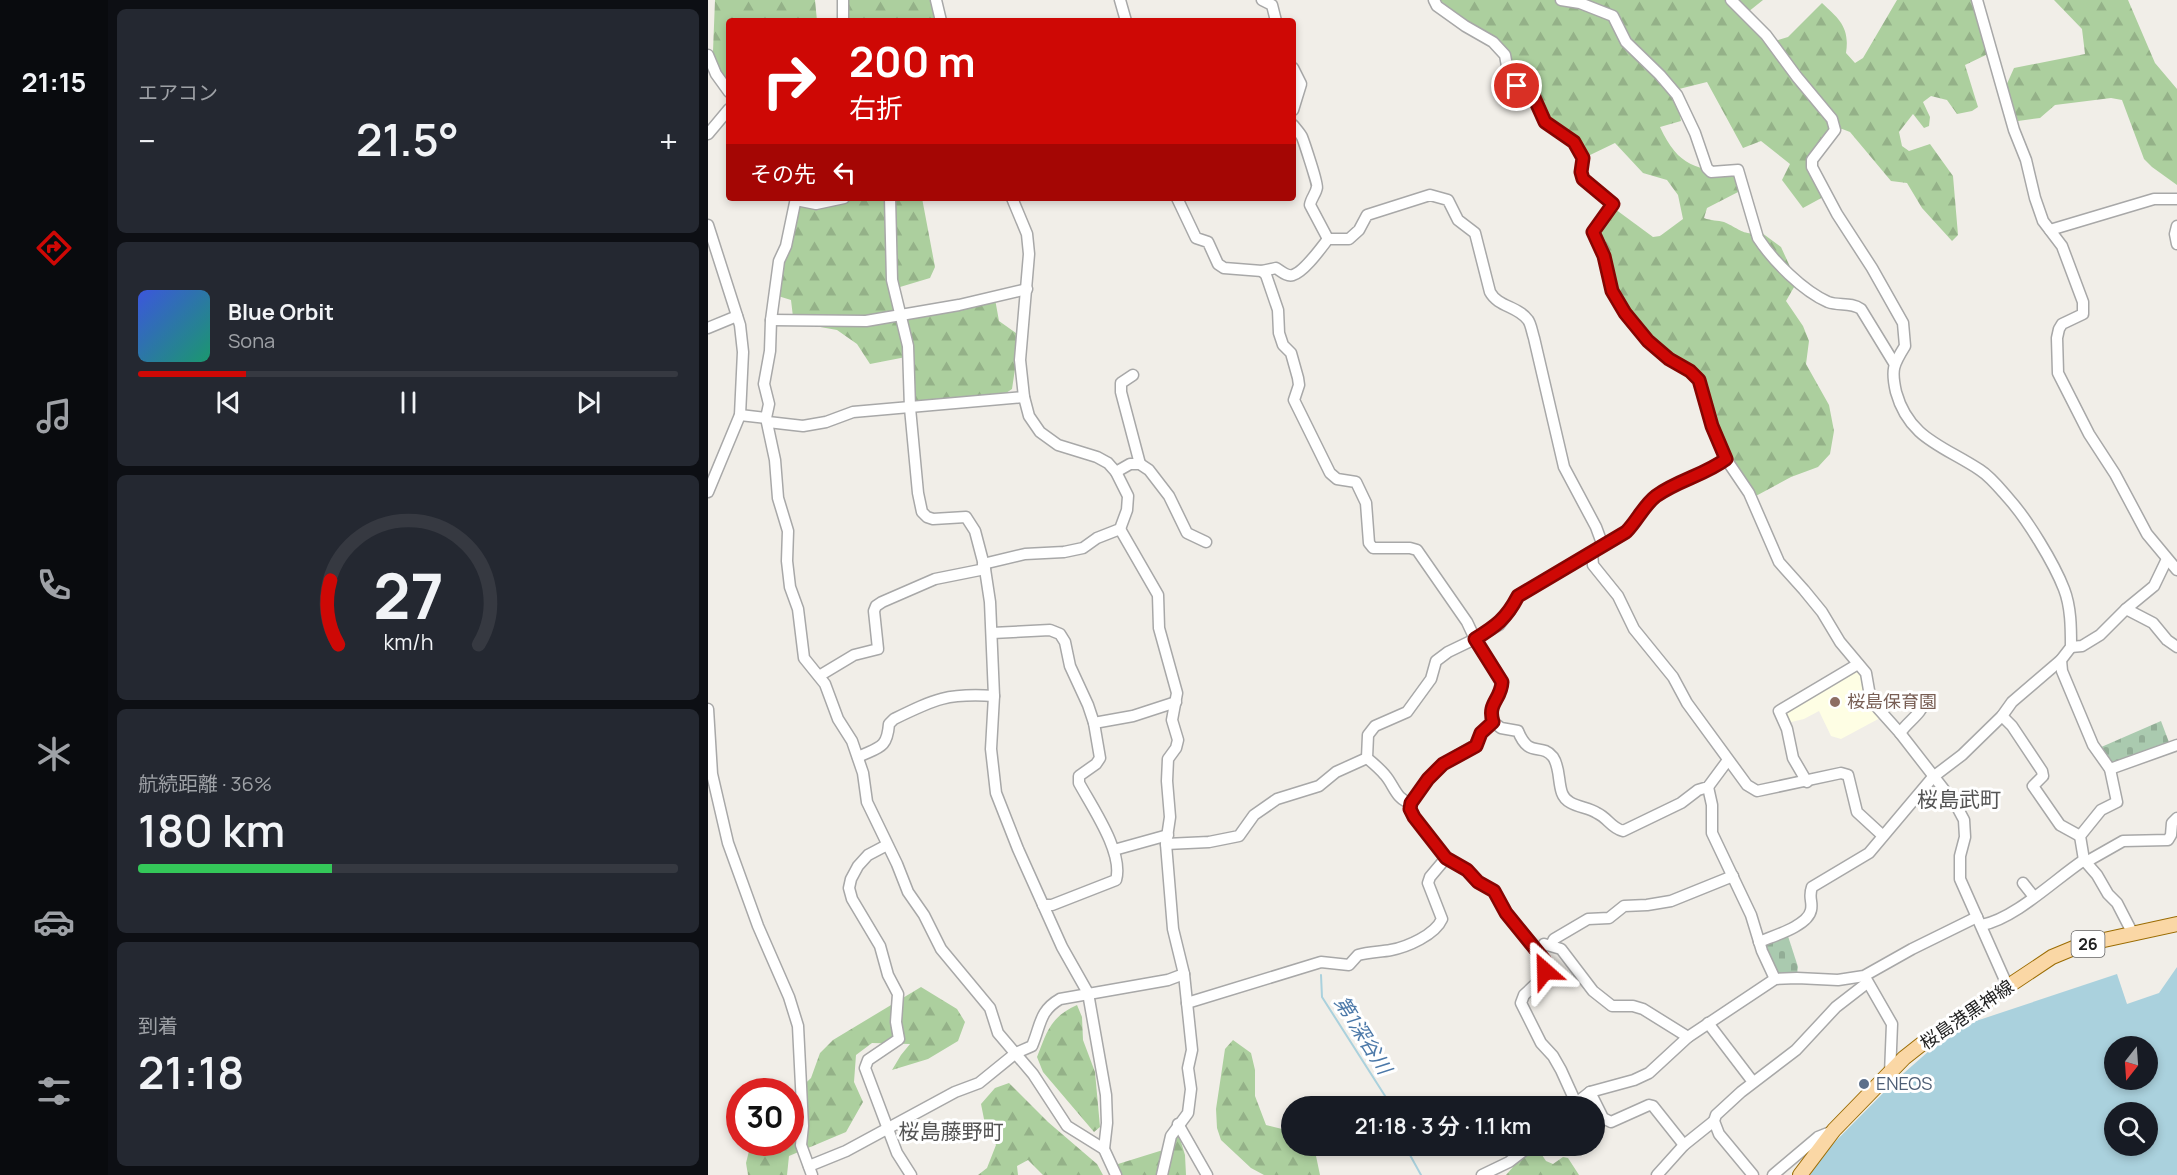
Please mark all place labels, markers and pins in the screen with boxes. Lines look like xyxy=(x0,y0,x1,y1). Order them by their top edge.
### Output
pin xyxy=(1491,60,1542,111)
place label: 桜島保育園 xyxy=(1847,689,1937,713)
marker: 桜島保育園 xyxy=(1828,695,1842,709)
place label: ENEOS xyxy=(1876,1071,1932,1095)
marker: ENEOS xyxy=(1857,1077,1871,1091)

